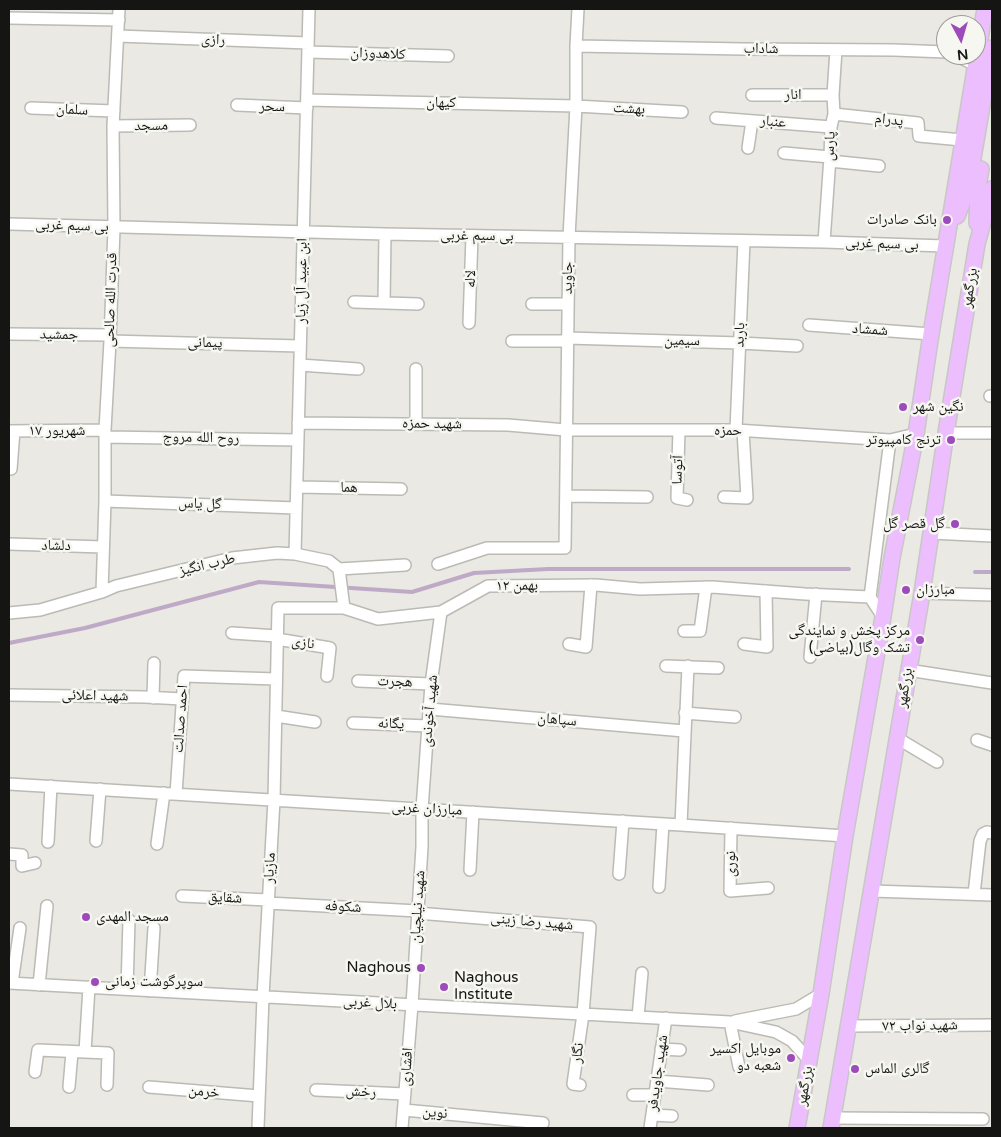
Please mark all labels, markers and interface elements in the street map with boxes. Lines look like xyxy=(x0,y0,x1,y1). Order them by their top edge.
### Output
north arrow xyxy=(936,15,986,65)
street label: رازی xyxy=(200,31,226,49)
street label: شاداب xyxy=(743,40,779,58)
street label: کلاهدوزان xyxy=(350,44,406,64)
text: N xyxy=(956,45,969,63)
street label: انار xyxy=(784,86,802,104)
street label: کیهان xyxy=(426,94,456,112)
street label: سحر xyxy=(259,98,285,116)
street label: بهشت xyxy=(613,99,645,119)
street label: سلمان xyxy=(55,100,89,120)
street label: پدرام xyxy=(874,110,904,130)
street label: عنبار xyxy=(759,112,787,132)
street label: مسجد xyxy=(134,117,168,135)
street label: پارس xyxy=(820,131,840,161)
place label: بانک صادرات xyxy=(867,211,937,229)
marker: بانک صادرات xyxy=(941,214,953,226)
street label: بی سیم غربی xyxy=(35,216,109,236)
street label: بی سیم غربی xyxy=(440,226,514,246)
street label: بی سیم غربی xyxy=(845,234,919,254)
street label: ابن عبید آل زیار xyxy=(292,238,312,324)
street label: قدرت الله صالحی xyxy=(100,252,122,348)
street label: جاوید xyxy=(559,262,577,294)
street label: بزرگمهر xyxy=(958,267,982,309)
street label: لاله xyxy=(462,270,480,288)
street label: شمشاد xyxy=(851,320,889,340)
street label: باربد xyxy=(731,322,749,348)
street label: جمشید xyxy=(40,326,78,344)
street label: سیمین xyxy=(664,332,700,350)
street label: پیمانی xyxy=(187,334,223,352)
place label: نگین شهر xyxy=(913,398,964,416)
marker: نگین شهر xyxy=(897,401,909,413)
street label: شهید حمزه xyxy=(402,414,462,434)
street label: ۱۷ شهریور xyxy=(29,422,85,440)
street label: حمزه xyxy=(714,422,742,440)
street label: روح الله مروج xyxy=(162,428,240,448)
place label: ترنج کامپیوتر xyxy=(866,431,941,449)
marker: ترنج کامپیوتر xyxy=(945,434,957,446)
street label: آتوسا xyxy=(668,455,688,485)
street label: هما xyxy=(340,479,358,497)
street label: گل یاس xyxy=(178,494,222,514)
place label: گل قصر گل xyxy=(883,515,945,533)
marker: گل قصر گل xyxy=(949,518,961,530)
street label: دلشاد xyxy=(41,537,71,555)
street label: طرب انگیز xyxy=(177,550,237,580)
street label: ۱۲ بهمن xyxy=(496,577,538,595)
place label: مبارزان xyxy=(916,581,955,599)
marker: مبارزان xyxy=(900,584,912,596)
place label: مرکز پخش و نمایندگی تشک وگال(بیاضی) xyxy=(788,622,910,657)
street label: نازی xyxy=(290,632,316,654)
marker: مرکز پخش و نمایندگی تشک وگال(بیاضی) xyxy=(914,634,926,646)
street label: بزرگمهر xyxy=(893,667,917,709)
street label: هجرت xyxy=(377,672,413,692)
street label: شهید آخوندی xyxy=(418,674,442,748)
street label: احمد صدالت xyxy=(170,684,192,754)
street label: شهید اعلائی xyxy=(61,686,129,706)
street label: سپاهان xyxy=(537,709,577,731)
street label: یگانه xyxy=(377,715,405,733)
street label: مبارزان غربی xyxy=(391,798,463,820)
street label: نوری xyxy=(722,851,740,877)
street label: مازیار xyxy=(260,852,280,884)
street label: شهید نیلچیان xyxy=(406,870,430,944)
street label: شقایق xyxy=(207,888,243,908)
street label: شکوفه xyxy=(324,897,362,917)
place label: مسجد المهدی xyxy=(96,908,169,926)
street label: شهید رضا زینی xyxy=(490,909,574,935)
marker: مسجد المهدی xyxy=(80,911,92,923)
place label: Naghous xyxy=(346,959,411,977)
marker: Naghous xyxy=(415,962,427,974)
place label: Naghous Institute xyxy=(454,969,519,1004)
place label: سوپرگوشت زمانی xyxy=(105,973,203,991)
marker: سوپرگوشت زمانی xyxy=(89,976,101,988)
marker: Naghous Institute xyxy=(438,981,450,993)
street label: بلال غربی xyxy=(342,993,398,1013)
street label: شهید نواب ۷۲ xyxy=(882,1016,958,1036)
street label: شهید جاویدفر xyxy=(644,1034,672,1112)
place label: موبایل اکسیر شعبه دو xyxy=(710,1040,781,1075)
street label: نگار xyxy=(568,1042,588,1064)
street label: افشاری xyxy=(397,1047,417,1087)
marker: موبایل اکسیر شعبه دو xyxy=(785,1052,797,1064)
place label: گالری الماس xyxy=(865,1060,929,1078)
marker: گالری الماس xyxy=(849,1063,861,1075)
street label: بزرگمهر xyxy=(793,1065,817,1107)
street label: خرمن xyxy=(188,1082,220,1102)
street label: رخش xyxy=(345,1082,377,1102)
street label: نوین xyxy=(422,1103,448,1123)

